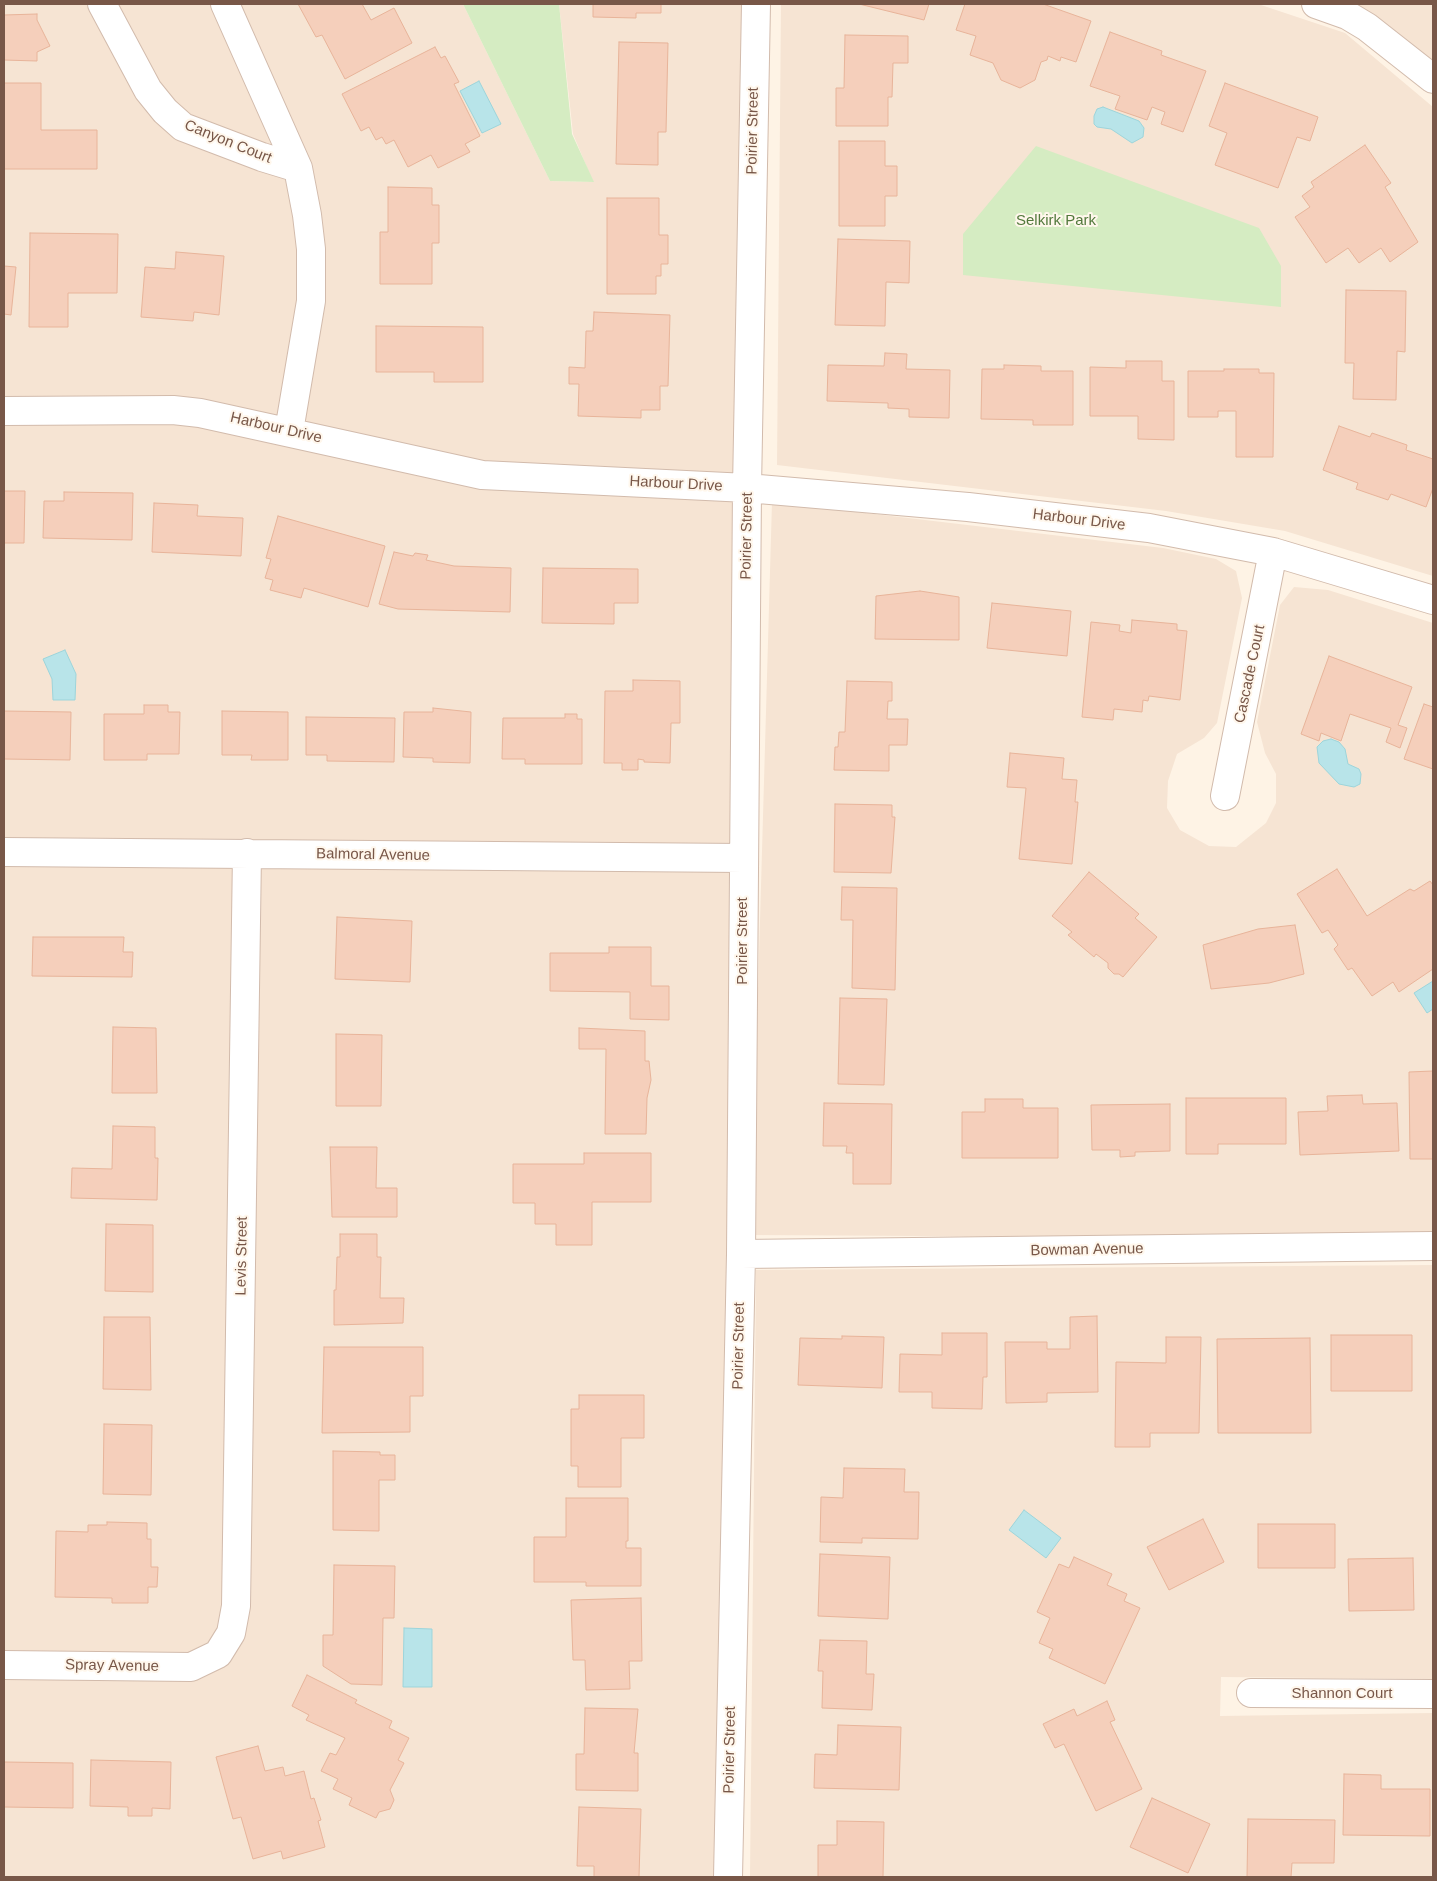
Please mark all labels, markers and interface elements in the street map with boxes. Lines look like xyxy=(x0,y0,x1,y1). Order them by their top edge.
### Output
street label: Poirier Street xyxy=(743,87,763,175)
street label: Canyon Court xyxy=(182,116,274,168)
park label: Selkirk Park xyxy=(1016,212,1096,230)
street label: Harbour Drive xyxy=(228,409,324,447)
street label: Harbour Drive xyxy=(629,473,723,495)
street label: Poirier Street xyxy=(737,492,757,580)
street label: Harbour Drive xyxy=(1032,505,1126,535)
street label: Cascade Court xyxy=(1231,623,1269,725)
street label: Balmoral Avenue xyxy=(316,845,430,865)
street label: Poirier Street xyxy=(734,897,752,985)
street label: Levis Street xyxy=(232,1216,252,1296)
street label: Bowman Avenue xyxy=(1030,1240,1144,1260)
street label: Poirier Street xyxy=(729,1302,749,1390)
street label: Spray Avenue xyxy=(65,1656,159,1676)
street label: Shannon Court xyxy=(1292,1685,1392,1703)
street label: Poirier Street xyxy=(720,1706,740,1794)

